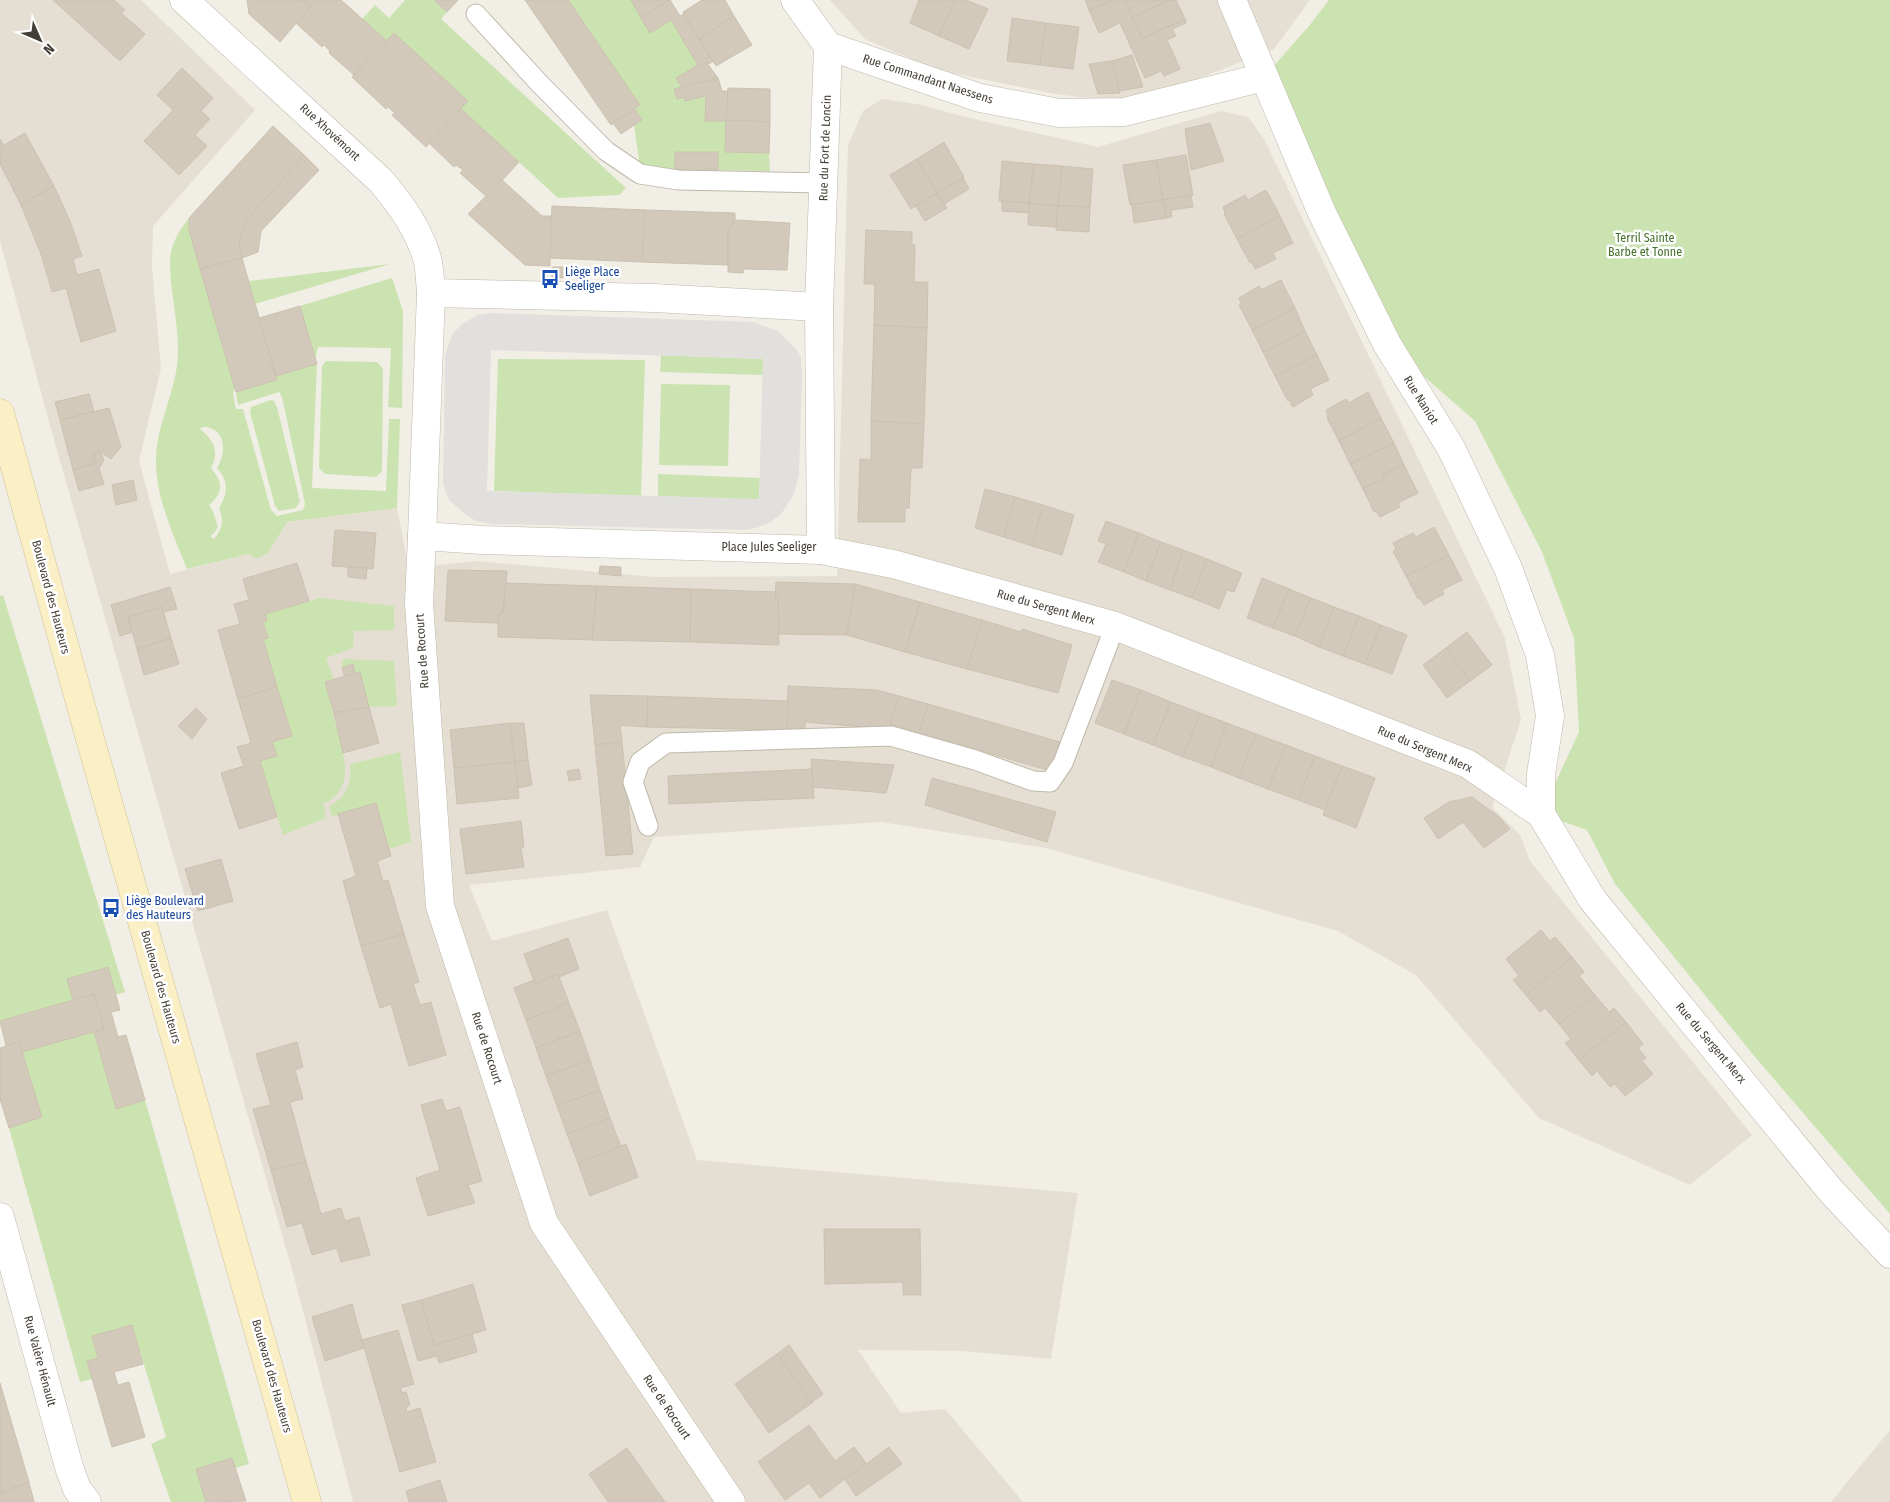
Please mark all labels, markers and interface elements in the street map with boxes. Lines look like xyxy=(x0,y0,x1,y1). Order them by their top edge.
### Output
north arrow xyxy=(15,15,65,65)
text: N xyxy=(40,40,58,58)
street label: Rue Commandant Naessens xyxy=(861,51,995,107)
street label: Rue du Fort de Loncin xyxy=(816,95,834,201)
street label: Rue Xhovémont xyxy=(297,101,363,163)
park label: Terril Sainte Barbe et Tonne xyxy=(1608,231,1682,259)
place label: Liège Place Seeliger xyxy=(565,265,620,293)
bus stop icon: Liège Place Seeliger xyxy=(539,268,561,290)
street label: Rue Naniot xyxy=(1401,373,1441,427)
street label: Boulevard des Hauteurs xyxy=(29,539,73,655)
street label: Place Jules Seeliger xyxy=(722,540,817,554)
street label: Rue du Sergent Merx xyxy=(995,586,1097,628)
street label: Rue de Rocourt xyxy=(412,613,432,689)
street label: Rue du Sergent Merx xyxy=(1376,723,1475,776)
place label: Liège Boulevard des Hauteurs xyxy=(126,894,204,922)
bus stop icon: Liège Boulevard des Hauteurs xyxy=(100,897,122,919)
street label: Boulevard des Hauteurs xyxy=(138,929,184,1045)
street label: Rue du Sergent Merx xyxy=(1673,1000,1749,1087)
street label: Rue de Rocourt xyxy=(469,1010,505,1086)
street label: Rue Valère Hénault xyxy=(21,1314,59,1408)
street label: Boulevard des Hauteurs xyxy=(249,1318,295,1434)
street label: Rue de Rocourt xyxy=(640,1372,694,1442)

